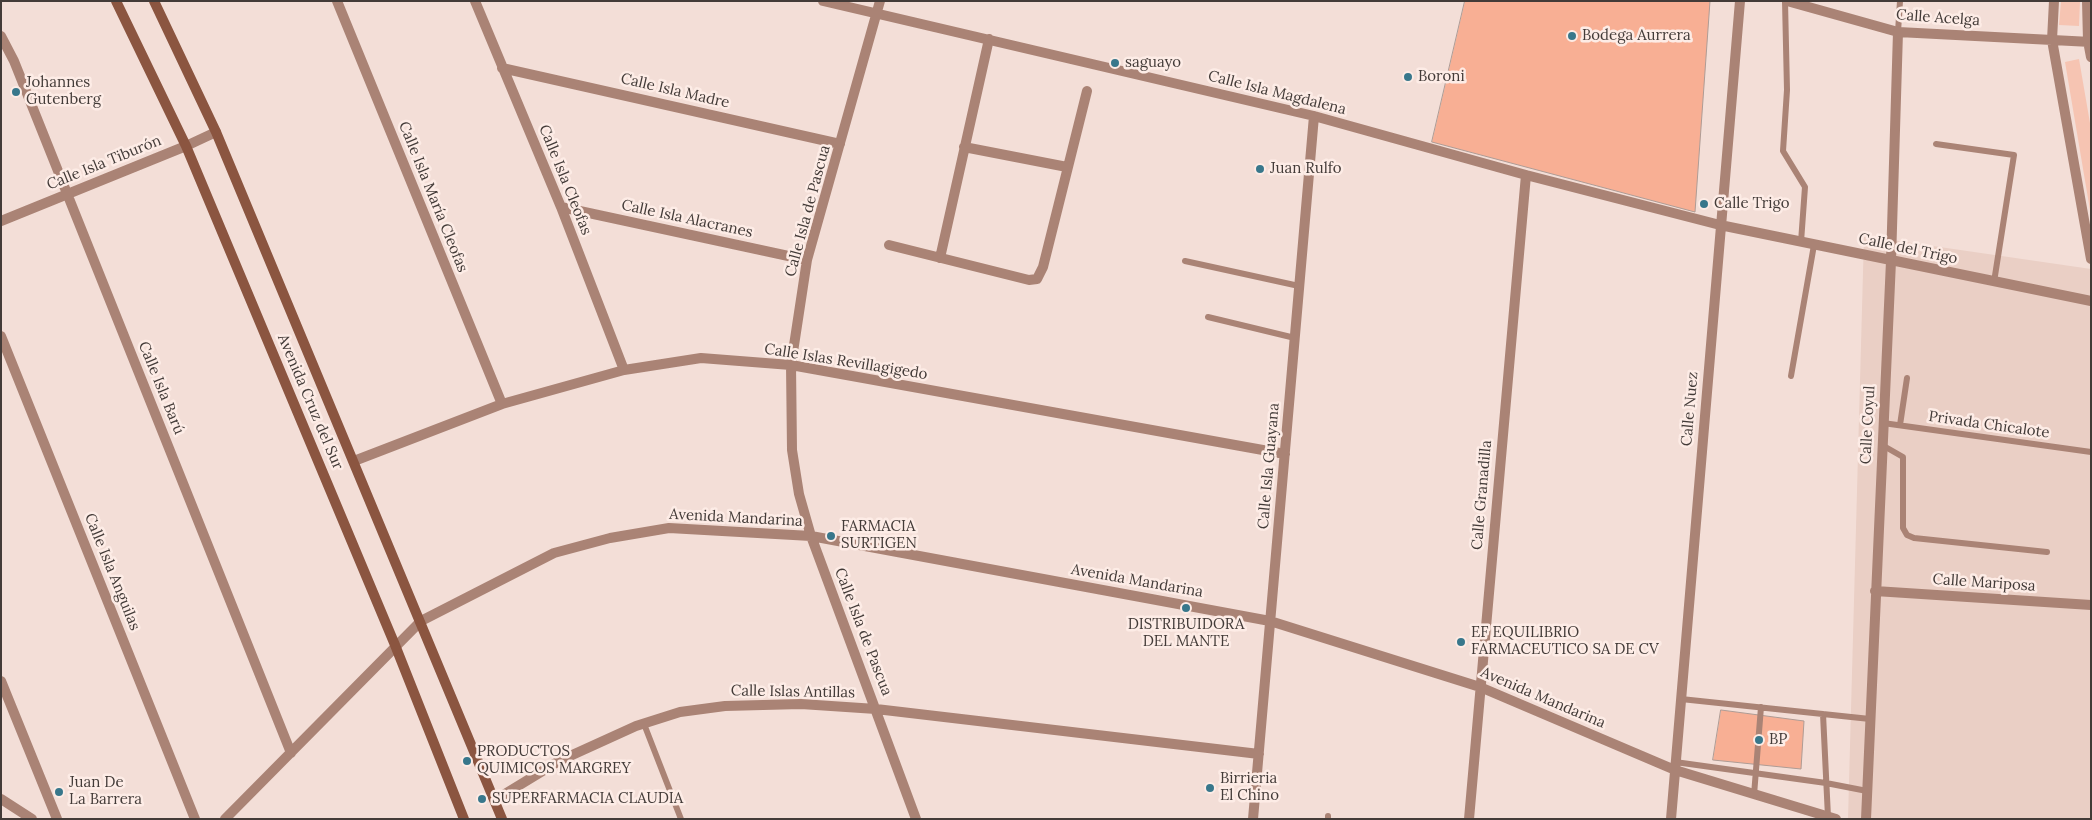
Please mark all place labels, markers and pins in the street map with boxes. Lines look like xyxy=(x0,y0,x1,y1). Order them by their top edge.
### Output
place label: Bodega Aurrera xyxy=(1582,27,1691,45)
marker: Bodega Aurrera xyxy=(1566,30,1578,42)
place label: saguayo xyxy=(1125,54,1181,72)
marker: saguayo xyxy=(1109,57,1121,69)
place label: Boroni xyxy=(1418,68,1465,86)
marker: Boroni xyxy=(1402,71,1414,83)
place label: Johannes Gutenberg xyxy=(26,74,101,109)
marker: Johannes Gutenberg xyxy=(10,86,22,98)
place label: Juan Rulfo xyxy=(1270,160,1342,178)
marker: Juan Rulfo xyxy=(1254,163,1266,175)
place label: Calle Trigo xyxy=(1714,195,1790,213)
marker: Calle Trigo xyxy=(1698,198,1710,210)
place label: FARMACIA SURTIGEN xyxy=(841,518,917,553)
marker: FARMACIA SURTIGEN xyxy=(825,530,837,542)
marker: DISTRIBUIDORA DEL MANTE xyxy=(1180,602,1192,614)
place label: DISTRIBUIDORA DEL MANTE xyxy=(1128,616,1244,651)
place label: EF EQUILIBRIO FARMACEUTICO SA DE CV xyxy=(1471,624,1659,659)
marker: EF EQUILIBRIO FARMACEUTICO SA DE CV xyxy=(1455,636,1467,648)
place label: BP xyxy=(1769,731,1787,749)
marker: BP xyxy=(1753,734,1765,746)
place label: PRODUCTOS QUIMICOS MARGREY xyxy=(477,743,631,778)
marker: PRODUCTOS QUIMICOS MARGREY xyxy=(461,755,473,767)
place label: Birrieria El Chino xyxy=(1220,770,1279,805)
place label: Juan De La Barrera xyxy=(69,774,142,809)
marker: Birrieria El Chino xyxy=(1204,782,1216,794)
marker: Juan De La Barrera xyxy=(53,786,65,798)
place label: SUPERFARMACIA CLAUDIA xyxy=(492,790,683,808)
marker: SUPERFARMACIA CLAUDIA xyxy=(476,793,488,805)

